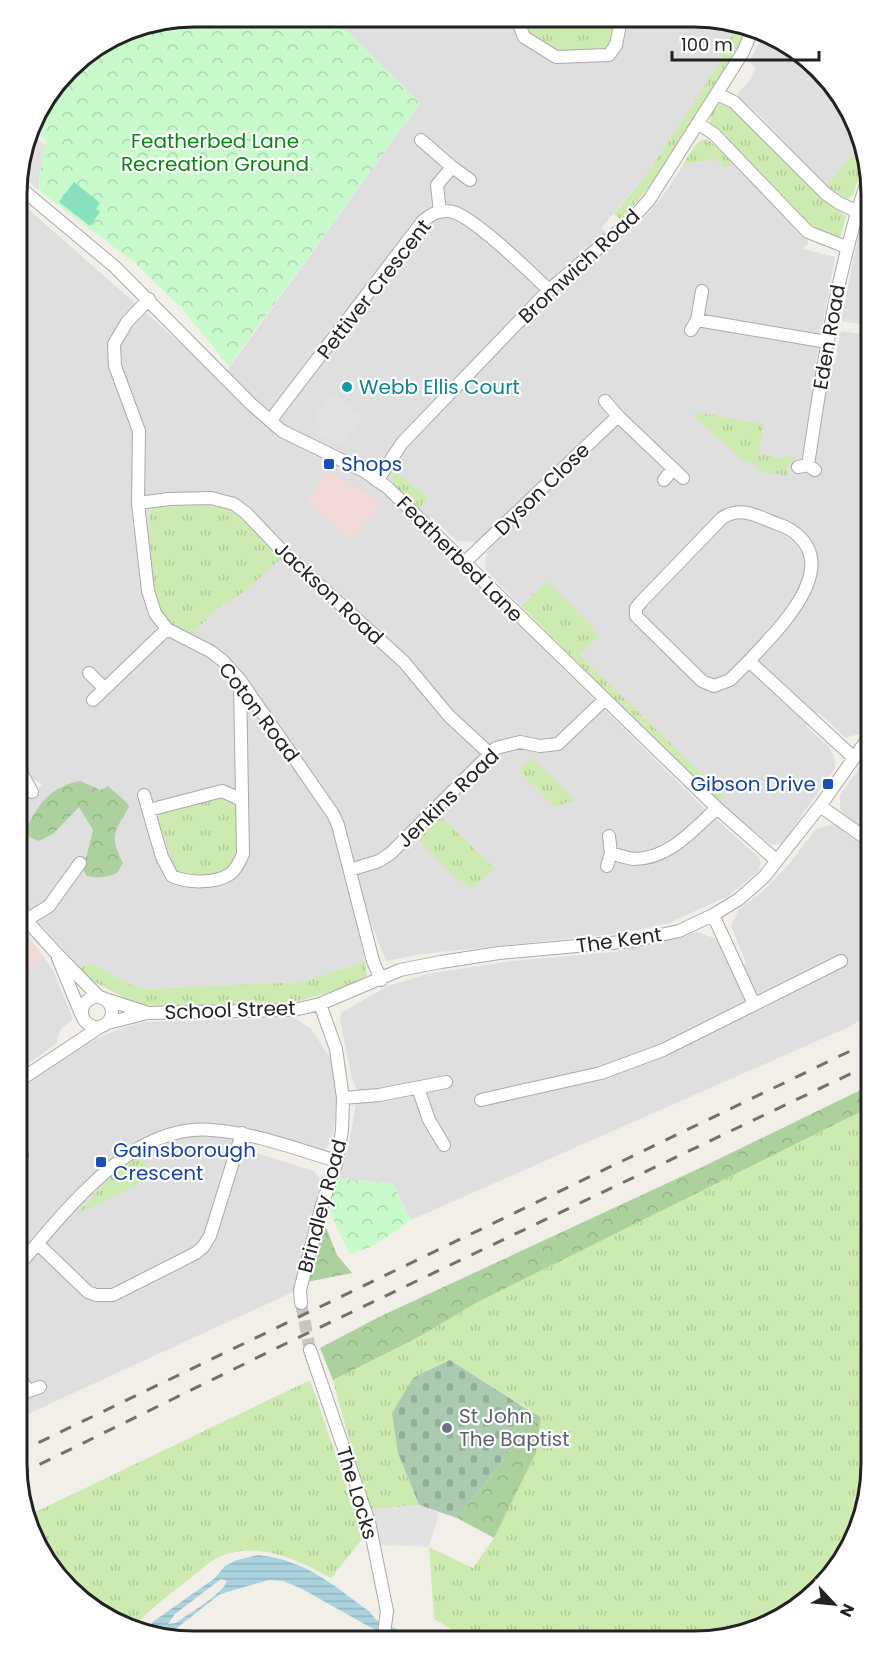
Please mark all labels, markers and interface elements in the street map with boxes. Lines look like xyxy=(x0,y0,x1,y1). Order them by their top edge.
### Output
scale bar xyxy=(672,24,819,62)
text: 100 m xyxy=(681,32,733,57)
park label: Featherbed Lane Recreation Ground xyxy=(121,127,309,178)
street label: Bromwich Road xyxy=(512,202,646,330)
street label: Pettiver Crescent xyxy=(311,213,437,365)
street label: Eden Road xyxy=(806,282,852,392)
place label: Webb Ellis Court xyxy=(359,373,520,401)
marker: Webb Ellis Court xyxy=(340,380,354,394)
street label: Dyson Close xyxy=(488,436,596,542)
place label: Shops xyxy=(341,450,402,478)
marker: Shops xyxy=(322,457,336,471)
street label: Featherbed Lane xyxy=(391,490,529,628)
street label: Jackson Road xyxy=(268,535,390,651)
street label: Coton Road xyxy=(212,656,306,768)
street label: Jenkins Road xyxy=(391,742,505,854)
place label: Gibson Drive xyxy=(690,770,816,798)
marker: Gibson Drive xyxy=(821,777,835,791)
street label: The Kent xyxy=(575,920,663,960)
street label: School Street xyxy=(164,994,296,1026)
place label: Gainsborough Crescent xyxy=(113,1136,256,1187)
street label: Brindley Road xyxy=(291,1136,353,1276)
marker: Gainsborough Crescent xyxy=(94,1155,108,1169)
place label: St John The Baptist xyxy=(459,1402,570,1453)
marker: St John The Baptist xyxy=(440,1421,454,1435)
street label: The Locks xyxy=(330,1443,384,1543)
north arrow xyxy=(804,1574,864,1634)
text: N xyxy=(834,1600,860,1621)

